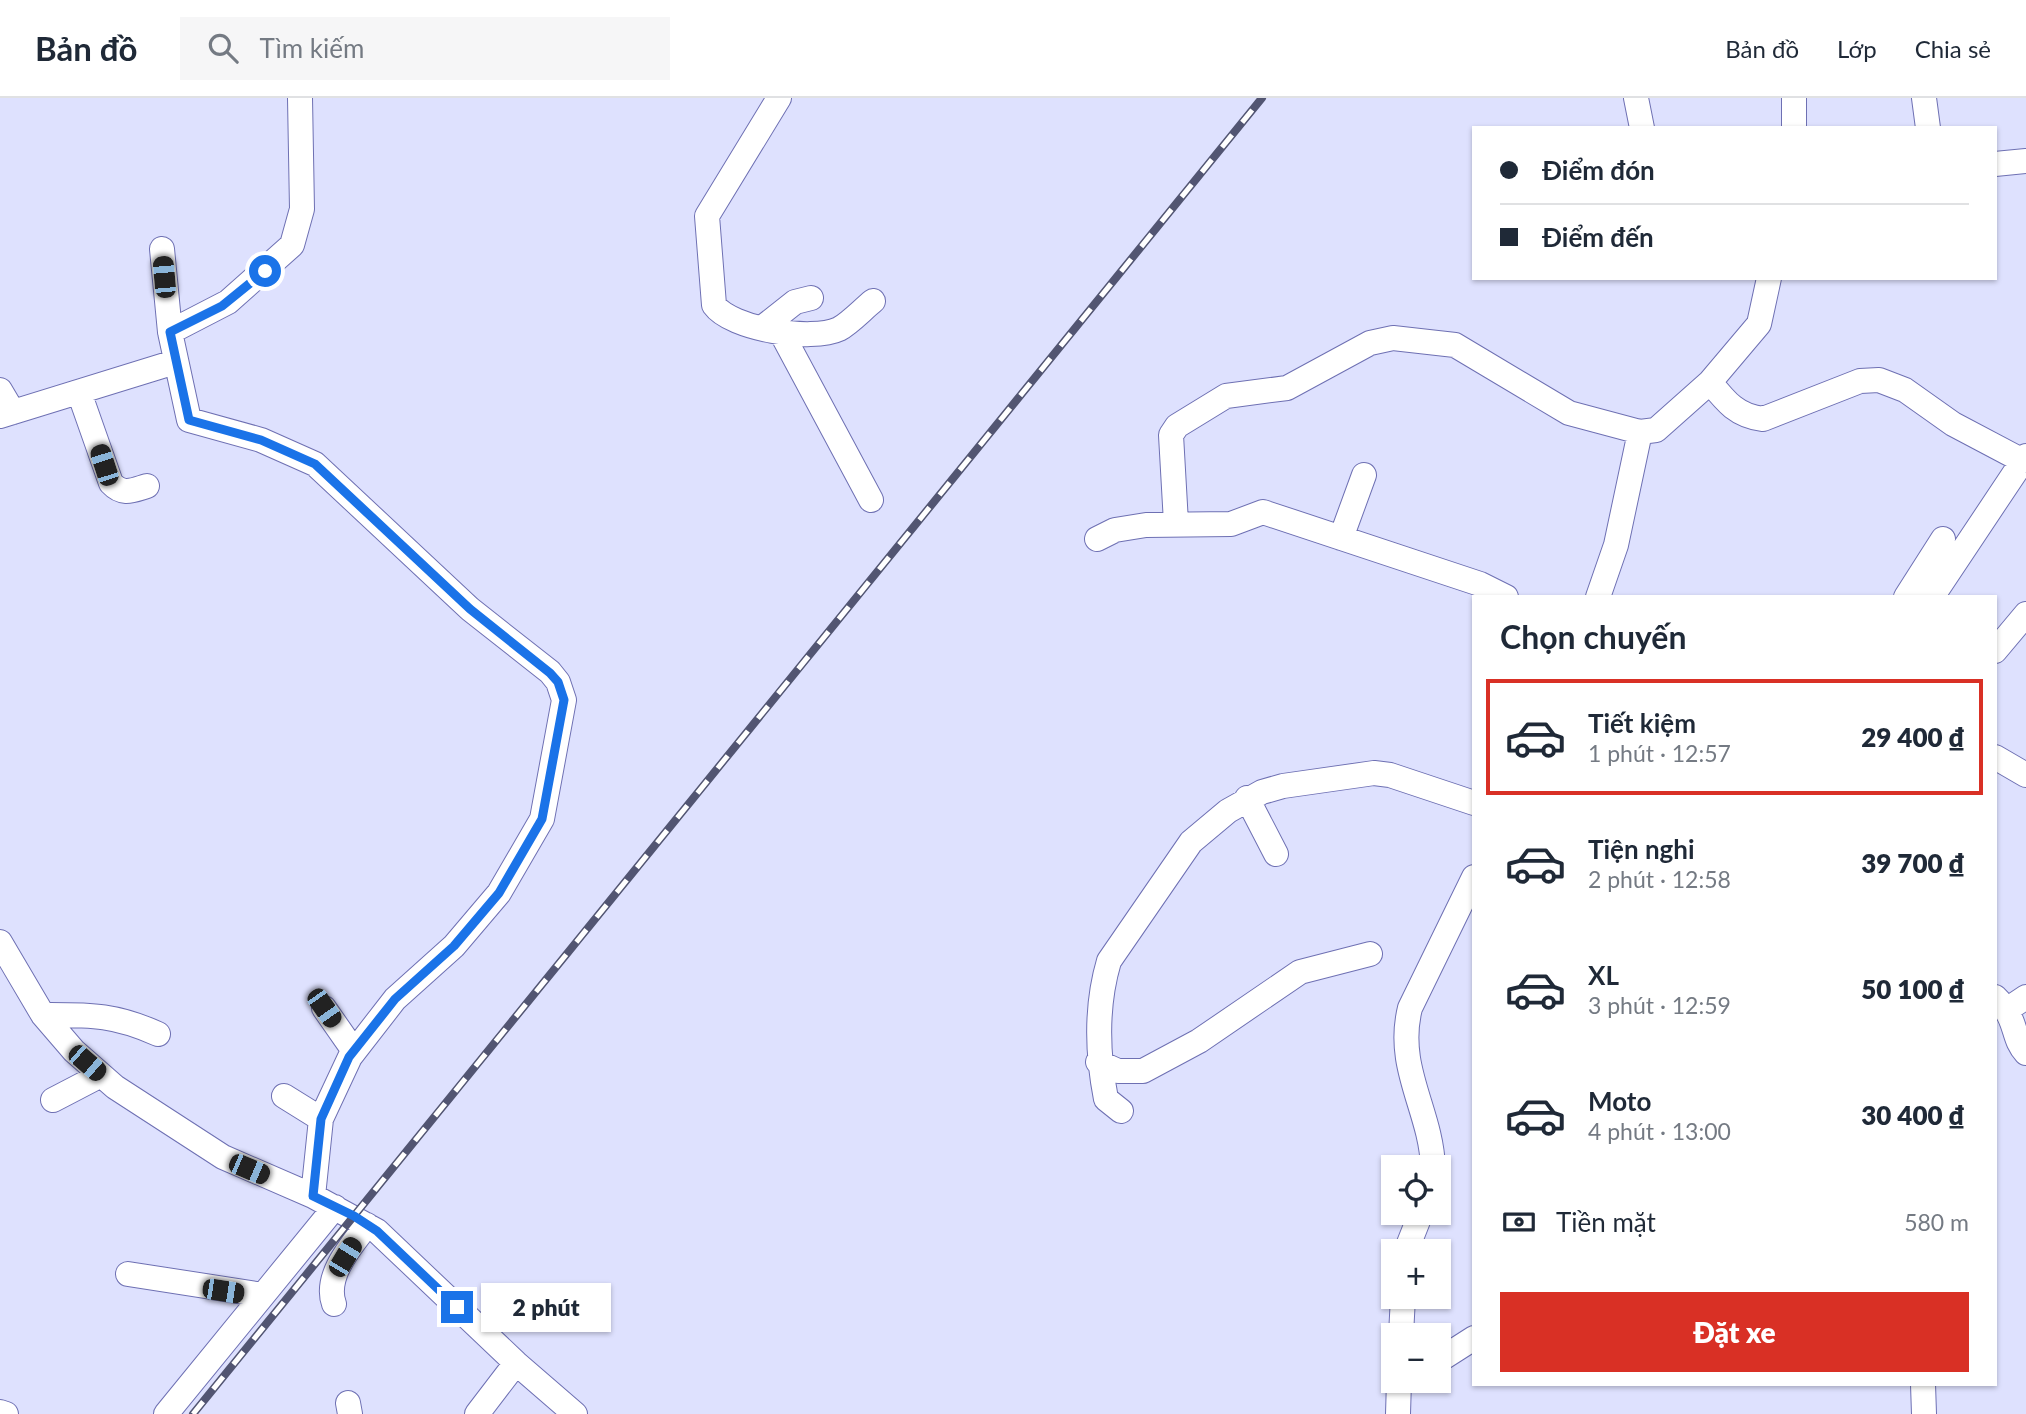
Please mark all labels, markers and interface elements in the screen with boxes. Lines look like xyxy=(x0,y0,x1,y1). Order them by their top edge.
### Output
search box xyxy=(180,17,670,80)
text: Bản đồ xyxy=(35,28,138,68)
icon: search xyxy=(204,29,242,67)
text: Tìm kiếm xyxy=(260,32,364,64)
text: Bản đồ xyxy=(1725,34,1799,63)
text: Lớp xyxy=(1837,34,1877,63)
text: Chia sẻ xyxy=(1915,34,1991,63)
text: Điểm đón xyxy=(1542,154,1655,186)
text: Điểm đến xyxy=(1542,221,1654,253)
car xyxy=(152,255,177,299)
route start xyxy=(249,255,281,287)
car xyxy=(88,442,121,488)
text: Chọn chuyến xyxy=(1500,617,1686,656)
icon: car xyxy=(1504,706,1567,769)
text: Tiết kiệm xyxy=(1588,707,1696,739)
text: 29 400 ₫ xyxy=(1861,721,1965,753)
text: 1 phút · 12:57 xyxy=(1588,739,1731,767)
icon: car xyxy=(1504,832,1567,895)
text: Tiện nghi xyxy=(1588,833,1695,865)
text: 39 700 ₫ xyxy=(1861,847,1965,879)
text: 2 phút · 12:58 xyxy=(1588,865,1731,893)
icon: car xyxy=(1504,958,1567,1021)
text: XL xyxy=(1588,959,1619,991)
text: 50 100 ₫ xyxy=(1861,973,1965,1005)
car xyxy=(304,985,345,1031)
text: 3 phút · 12:59 xyxy=(1588,991,1731,1019)
car xyxy=(65,1041,110,1085)
icon: car xyxy=(1504,1084,1567,1147)
text: Moto xyxy=(1588,1085,1651,1117)
text: 30 400 ₫ xyxy=(1861,1099,1965,1131)
text: 4 phút · 13:00 xyxy=(1588,1117,1731,1145)
car xyxy=(226,1151,273,1187)
map controls xyxy=(1381,1155,1451,1393)
button: locate xyxy=(1381,1155,1451,1225)
icon: cash xyxy=(1500,1203,1538,1241)
text: Tiền mặt xyxy=(1556,1206,1656,1238)
text: 580 m xyxy=(1904,1208,1969,1236)
car xyxy=(326,1234,365,1280)
button: + xyxy=(1381,1239,1451,1309)
car xyxy=(201,1277,246,1305)
callout: 2 phút xyxy=(482,1282,611,1332)
route end xyxy=(441,1291,473,1323)
button: Đặt xe xyxy=(1500,1292,1969,1372)
text: 2 phút xyxy=(513,1293,579,1321)
button: − xyxy=(1381,1323,1451,1393)

